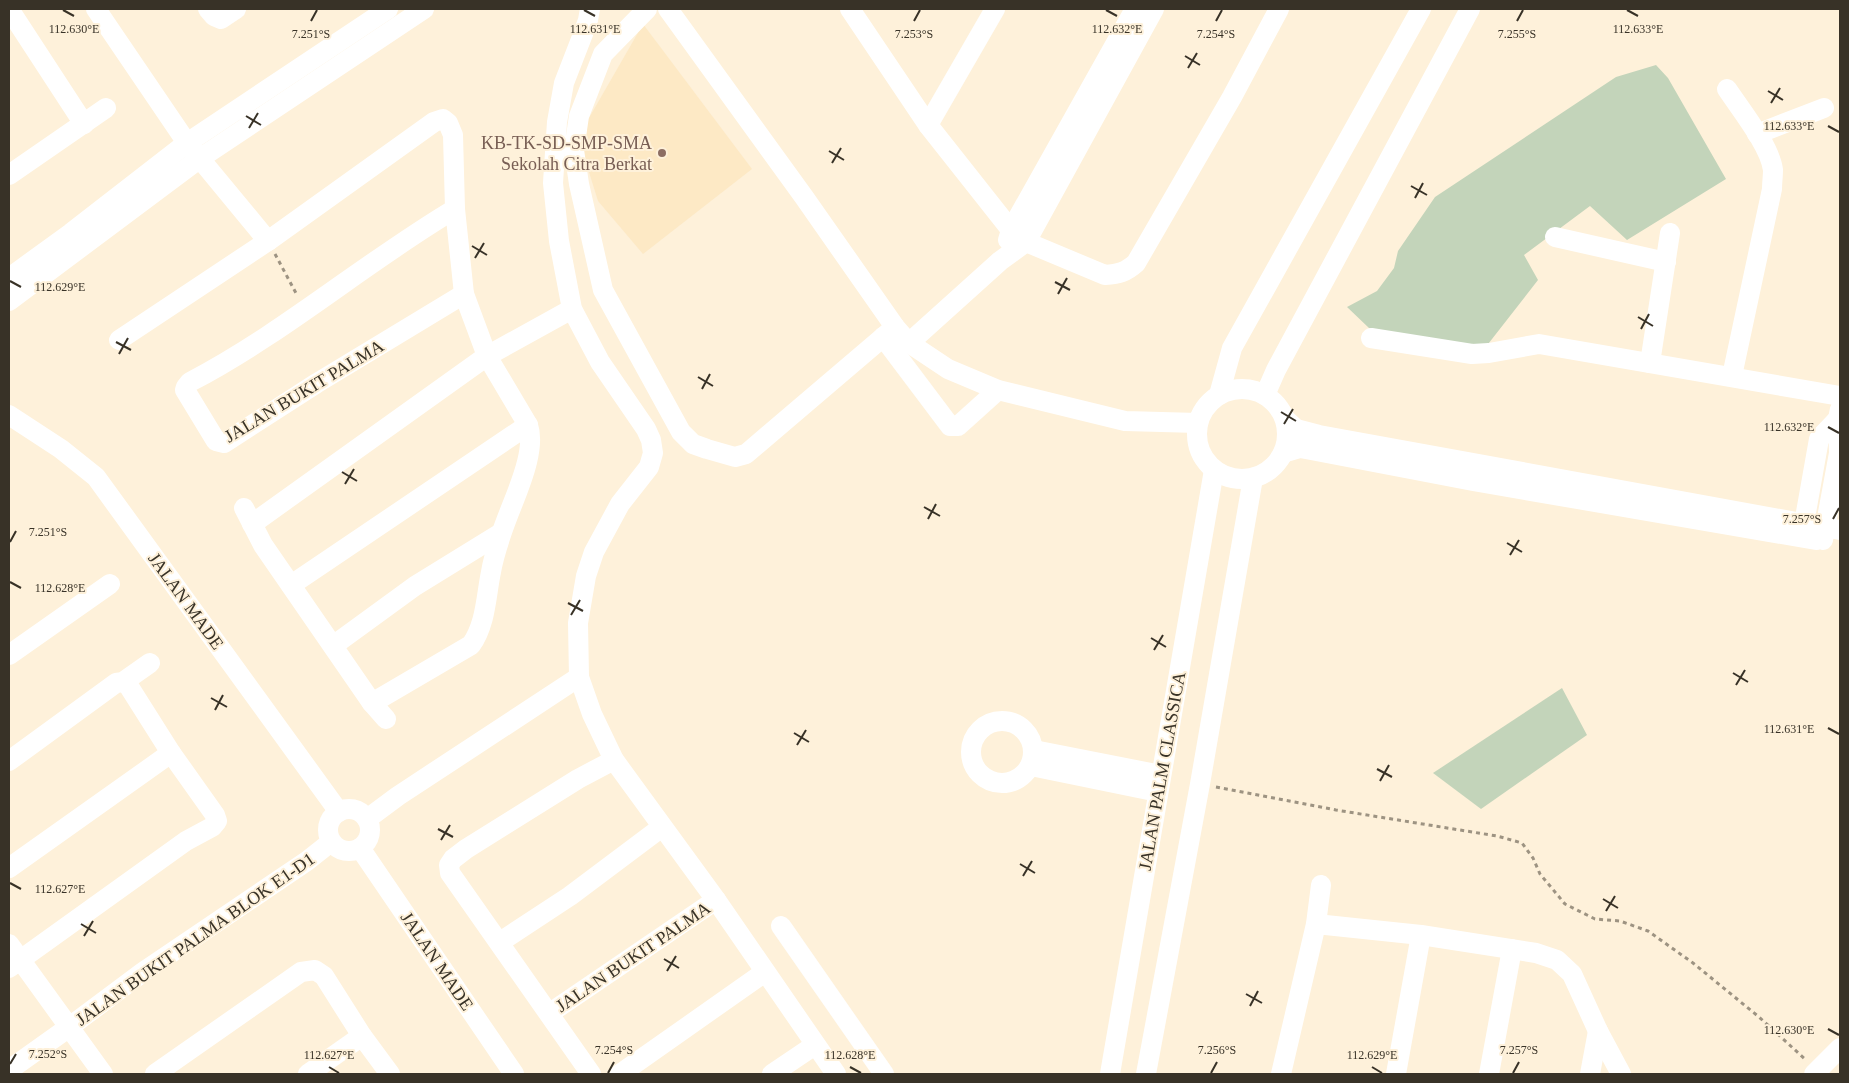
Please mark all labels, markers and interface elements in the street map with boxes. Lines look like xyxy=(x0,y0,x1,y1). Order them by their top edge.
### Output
text: 112.630°E xyxy=(49,22,99,36)
text: 112.631°E xyxy=(570,22,620,36)
text: 112.632°E xyxy=(1092,22,1142,36)
text: 112.633°E xyxy=(1613,22,1663,36)
text: 7.251°S xyxy=(292,27,330,41)
text: 7.253°S xyxy=(895,27,933,41)
text: 7.254°S xyxy=(1197,27,1235,41)
text: 7.255°S xyxy=(1498,27,1536,41)
text: 112.633°E xyxy=(1764,119,1814,133)
place label: KB-TK-SD-SMP-SMA Sekolah Citra Berkat xyxy=(481,133,652,174)
marker: KB-TK-SD-SMP-SMA Sekolah Citra Berkat xyxy=(656,147,668,159)
text: 112.629°E xyxy=(35,280,85,294)
street label: JALAN BUKIT PALMA xyxy=(221,336,387,446)
text: 112.632°E xyxy=(1764,420,1814,434)
text: 7.257°S xyxy=(1783,512,1821,526)
text: 7.251°S xyxy=(29,525,67,539)
street label: JALAN MADE xyxy=(144,549,228,653)
text: 112.628°E xyxy=(35,581,85,595)
street label: JALAN PALM CLASSICA xyxy=(1135,670,1189,872)
text: 112.631°E xyxy=(1764,722,1814,736)
street label: JALAN BUKIT PALMA BLOK E1-D1 xyxy=(72,848,318,1030)
text: 112.627°E xyxy=(35,882,85,896)
street label: JALAN BUKIT PALMA xyxy=(552,898,714,1016)
street label: JALAN MADE xyxy=(397,908,477,1014)
text: 112.630°E xyxy=(1764,1023,1814,1037)
text: 7.254°S xyxy=(595,1043,633,1057)
text: 7.256°S xyxy=(1198,1043,1236,1057)
text: 7.257°S xyxy=(1500,1043,1538,1057)
text: 7.252°S xyxy=(29,1047,67,1061)
text: 112.627°E xyxy=(304,1048,354,1062)
text: 112.628°E xyxy=(825,1048,875,1062)
text: 112.629°E xyxy=(1347,1048,1397,1062)

